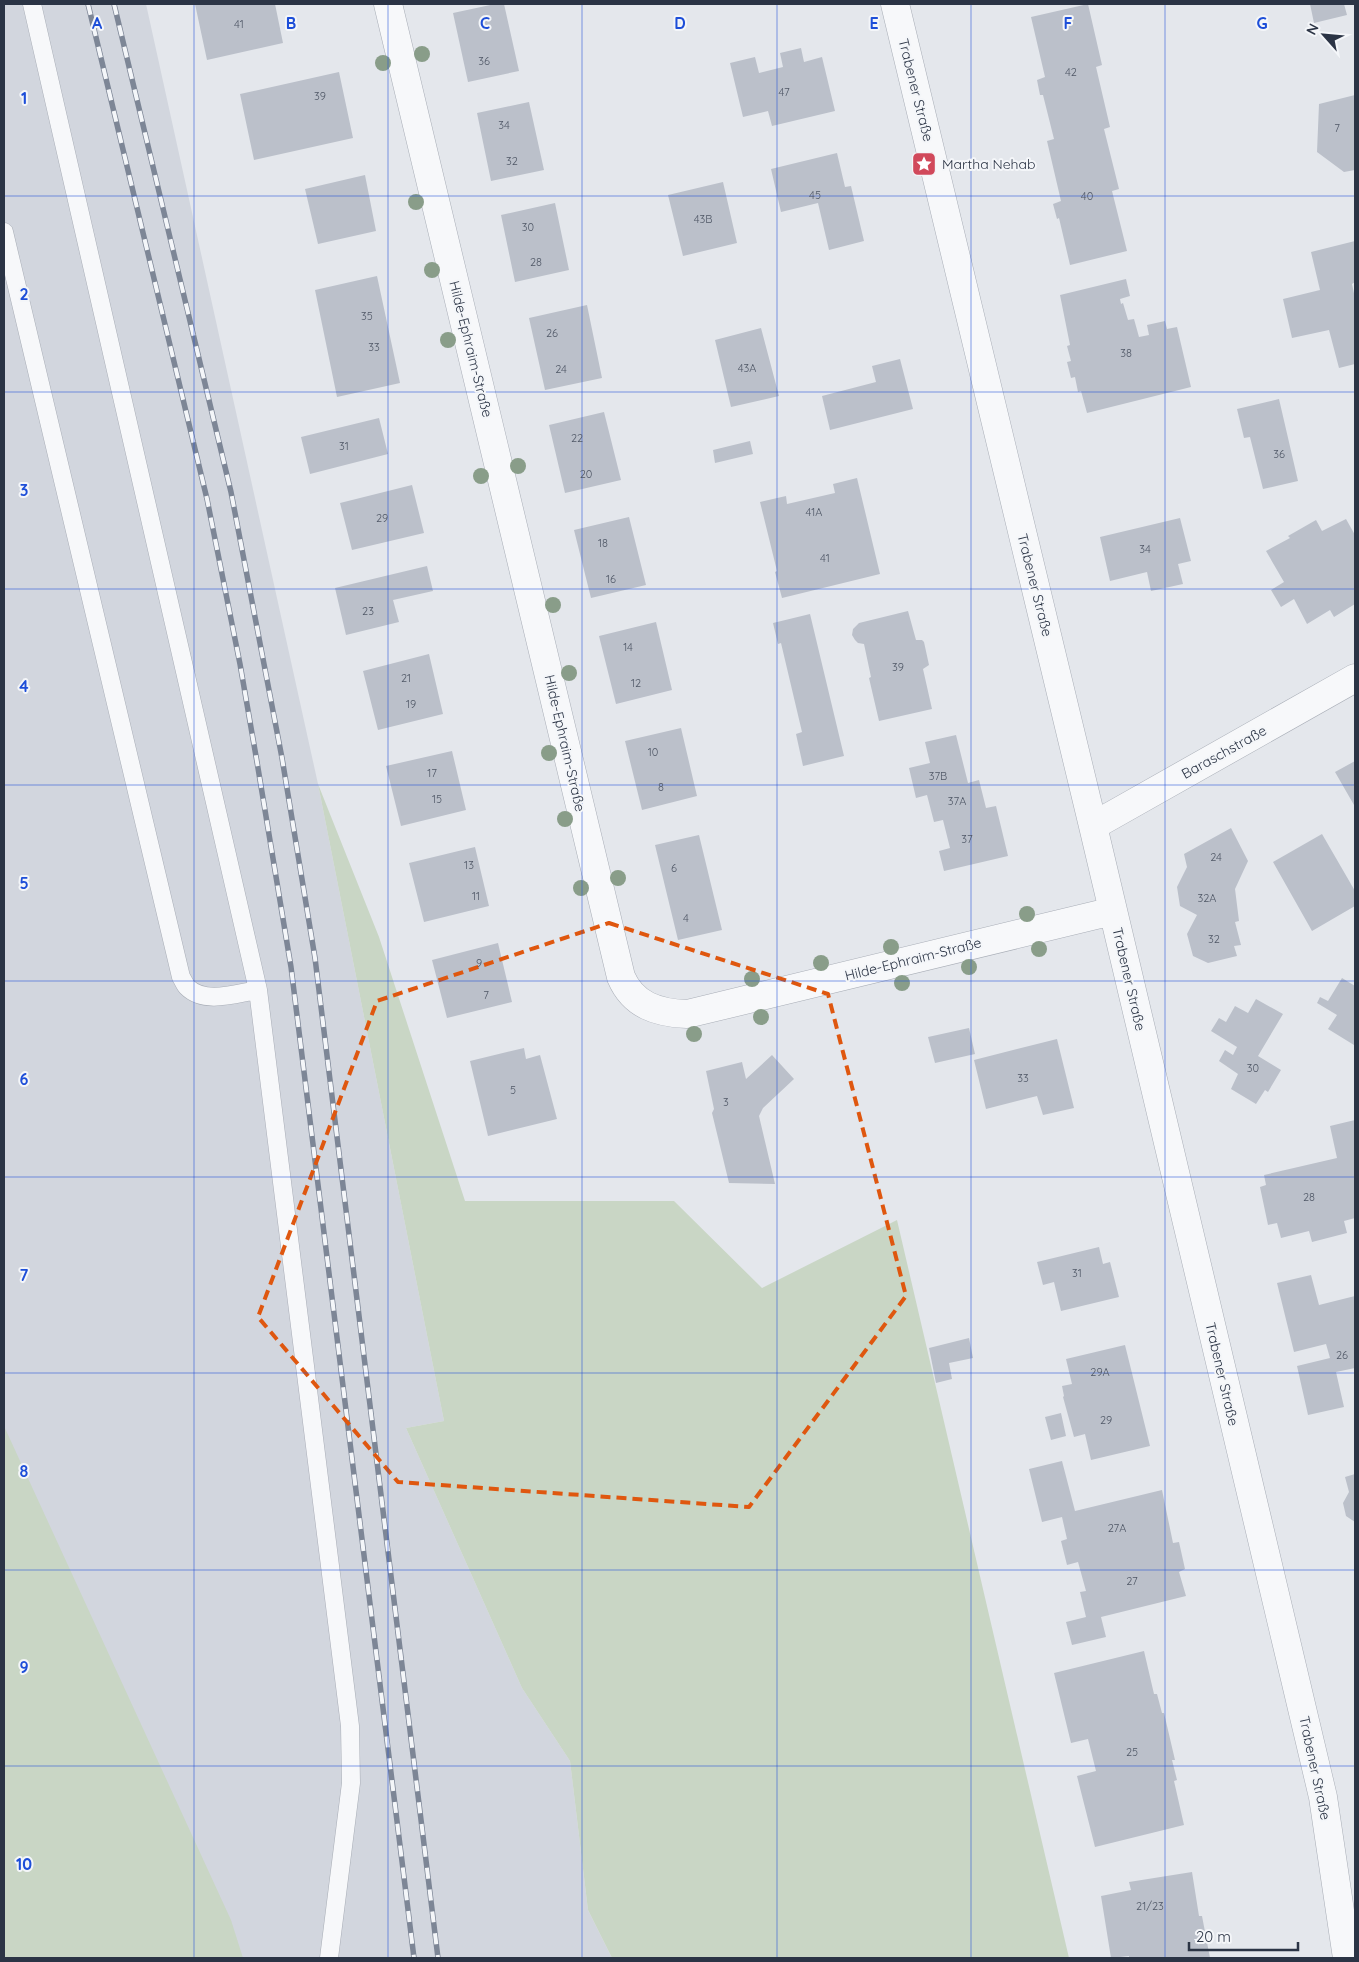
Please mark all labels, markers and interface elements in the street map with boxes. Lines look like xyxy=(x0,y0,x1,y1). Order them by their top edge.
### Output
north arrow xyxy=(1299,10,1349,60)
text: A xyxy=(92,13,103,33)
text: B xyxy=(286,13,296,33)
text: C xyxy=(480,13,490,33)
text: D xyxy=(674,13,686,33)
text: E xyxy=(869,13,879,33)
text: F xyxy=(1064,13,1073,33)
text: G xyxy=(1256,13,1268,33)
house number: 41 xyxy=(234,17,244,31)
text: N xyxy=(1302,20,1323,38)
street label: Trabener Straße xyxy=(894,37,938,144)
house number: 36 xyxy=(478,54,490,68)
house number: 42 xyxy=(1065,65,1077,79)
house number: 47 xyxy=(778,85,790,99)
text: 1 xyxy=(21,88,27,108)
house number: 39 xyxy=(314,89,326,103)
house number: 34 xyxy=(498,118,510,132)
house number: 7 xyxy=(1334,121,1340,135)
place icon: Martha Nehab xyxy=(911,151,937,177)
house number: 32 xyxy=(506,154,518,168)
place label: Martha Nehab xyxy=(942,155,1035,173)
house number: 45 xyxy=(809,188,821,202)
house number: 40 xyxy=(1081,189,1093,203)
house number: 43B xyxy=(694,212,712,226)
house number: 30 xyxy=(522,220,534,234)
house number: 28 xyxy=(530,255,542,269)
street label: Hilde-Ephraim-Straße xyxy=(445,279,497,419)
text: 2 xyxy=(19,284,29,304)
house number: 35 xyxy=(361,309,373,323)
house number: 26 xyxy=(546,326,558,340)
house number: 33 xyxy=(368,340,380,354)
house number: 38 xyxy=(1120,346,1132,360)
house number: 43A xyxy=(738,361,756,375)
house number: 24 xyxy=(555,362,567,376)
house number: 22 xyxy=(571,431,583,445)
house number: 31 xyxy=(339,439,349,453)
house number: 36 xyxy=(1273,447,1285,461)
house number: 20 xyxy=(580,467,592,481)
text: 3 xyxy=(20,480,28,500)
house number: 41A xyxy=(806,505,822,519)
house number: 29 xyxy=(376,511,388,525)
street label: Trabener Straße xyxy=(1013,532,1057,639)
house number: 18 xyxy=(598,536,608,550)
house number: 34 xyxy=(1139,542,1151,556)
house number: 41 xyxy=(820,551,830,565)
house number: 16 xyxy=(606,572,616,586)
house number: 23 xyxy=(362,604,374,618)
house number: 14 xyxy=(623,640,633,654)
house number: 39 xyxy=(892,660,904,674)
house number: 21 xyxy=(401,671,411,685)
street label: Hilde-Ephraim-Straße xyxy=(540,673,590,813)
text: 4 xyxy=(19,676,29,696)
house number: 12 xyxy=(631,676,641,690)
house number: 19 xyxy=(406,697,416,711)
street label: Baraschstraße xyxy=(1178,721,1270,783)
house number: 10 xyxy=(648,745,658,759)
house number: 17 xyxy=(427,766,437,780)
house number: 37B xyxy=(929,769,947,783)
house number: 8 xyxy=(658,780,664,794)
house number: 15 xyxy=(432,792,442,806)
house number: 37A xyxy=(948,794,966,808)
house number: 37 xyxy=(961,832,973,846)
house number: 24 xyxy=(1210,850,1222,864)
house number: 13 xyxy=(464,858,474,872)
house number: 6 xyxy=(671,861,677,875)
text: 5 xyxy=(19,873,29,893)
house number: 11 xyxy=(472,889,480,903)
house number: 32A xyxy=(1198,891,1216,905)
house number: 4 xyxy=(683,911,689,925)
street label: Trabener Straße xyxy=(1108,926,1150,1033)
house number: 32 xyxy=(1208,932,1220,946)
street label: Hilde-Ephraim-Straße xyxy=(843,933,983,985)
house number: 9 xyxy=(476,956,482,970)
house number: 7 xyxy=(483,988,489,1002)
house number: 30 xyxy=(1247,1061,1259,1075)
text: 6 xyxy=(20,1069,29,1089)
house number: 33 xyxy=(1017,1071,1029,1085)
house number: 5 xyxy=(510,1083,516,1097)
house number: 3 xyxy=(723,1095,729,1109)
house number: 28 xyxy=(1303,1190,1315,1204)
text: 7 xyxy=(20,1265,29,1285)
house number: 31 xyxy=(1072,1266,1082,1280)
street label: Trabener Straße xyxy=(1201,1321,1243,1428)
house number: 26 xyxy=(1336,1348,1348,1362)
house number: 29A xyxy=(1090,1365,1110,1379)
house number: 29 xyxy=(1100,1413,1112,1427)
text: 8 xyxy=(20,1461,29,1481)
house number: 27A xyxy=(1108,1521,1126,1535)
house number: 27 xyxy=(1126,1574,1138,1588)
text: 9 xyxy=(19,1657,29,1677)
street label: Trabener Straße xyxy=(1295,1714,1335,1822)
house number: 25 xyxy=(1126,1745,1138,1759)
text: 10 xyxy=(16,1854,32,1874)
house number: 21/23 xyxy=(1136,1899,1164,1913)
scale bar xyxy=(1189,1920,1298,1952)
text: 20 m xyxy=(1196,1927,1231,1946)

